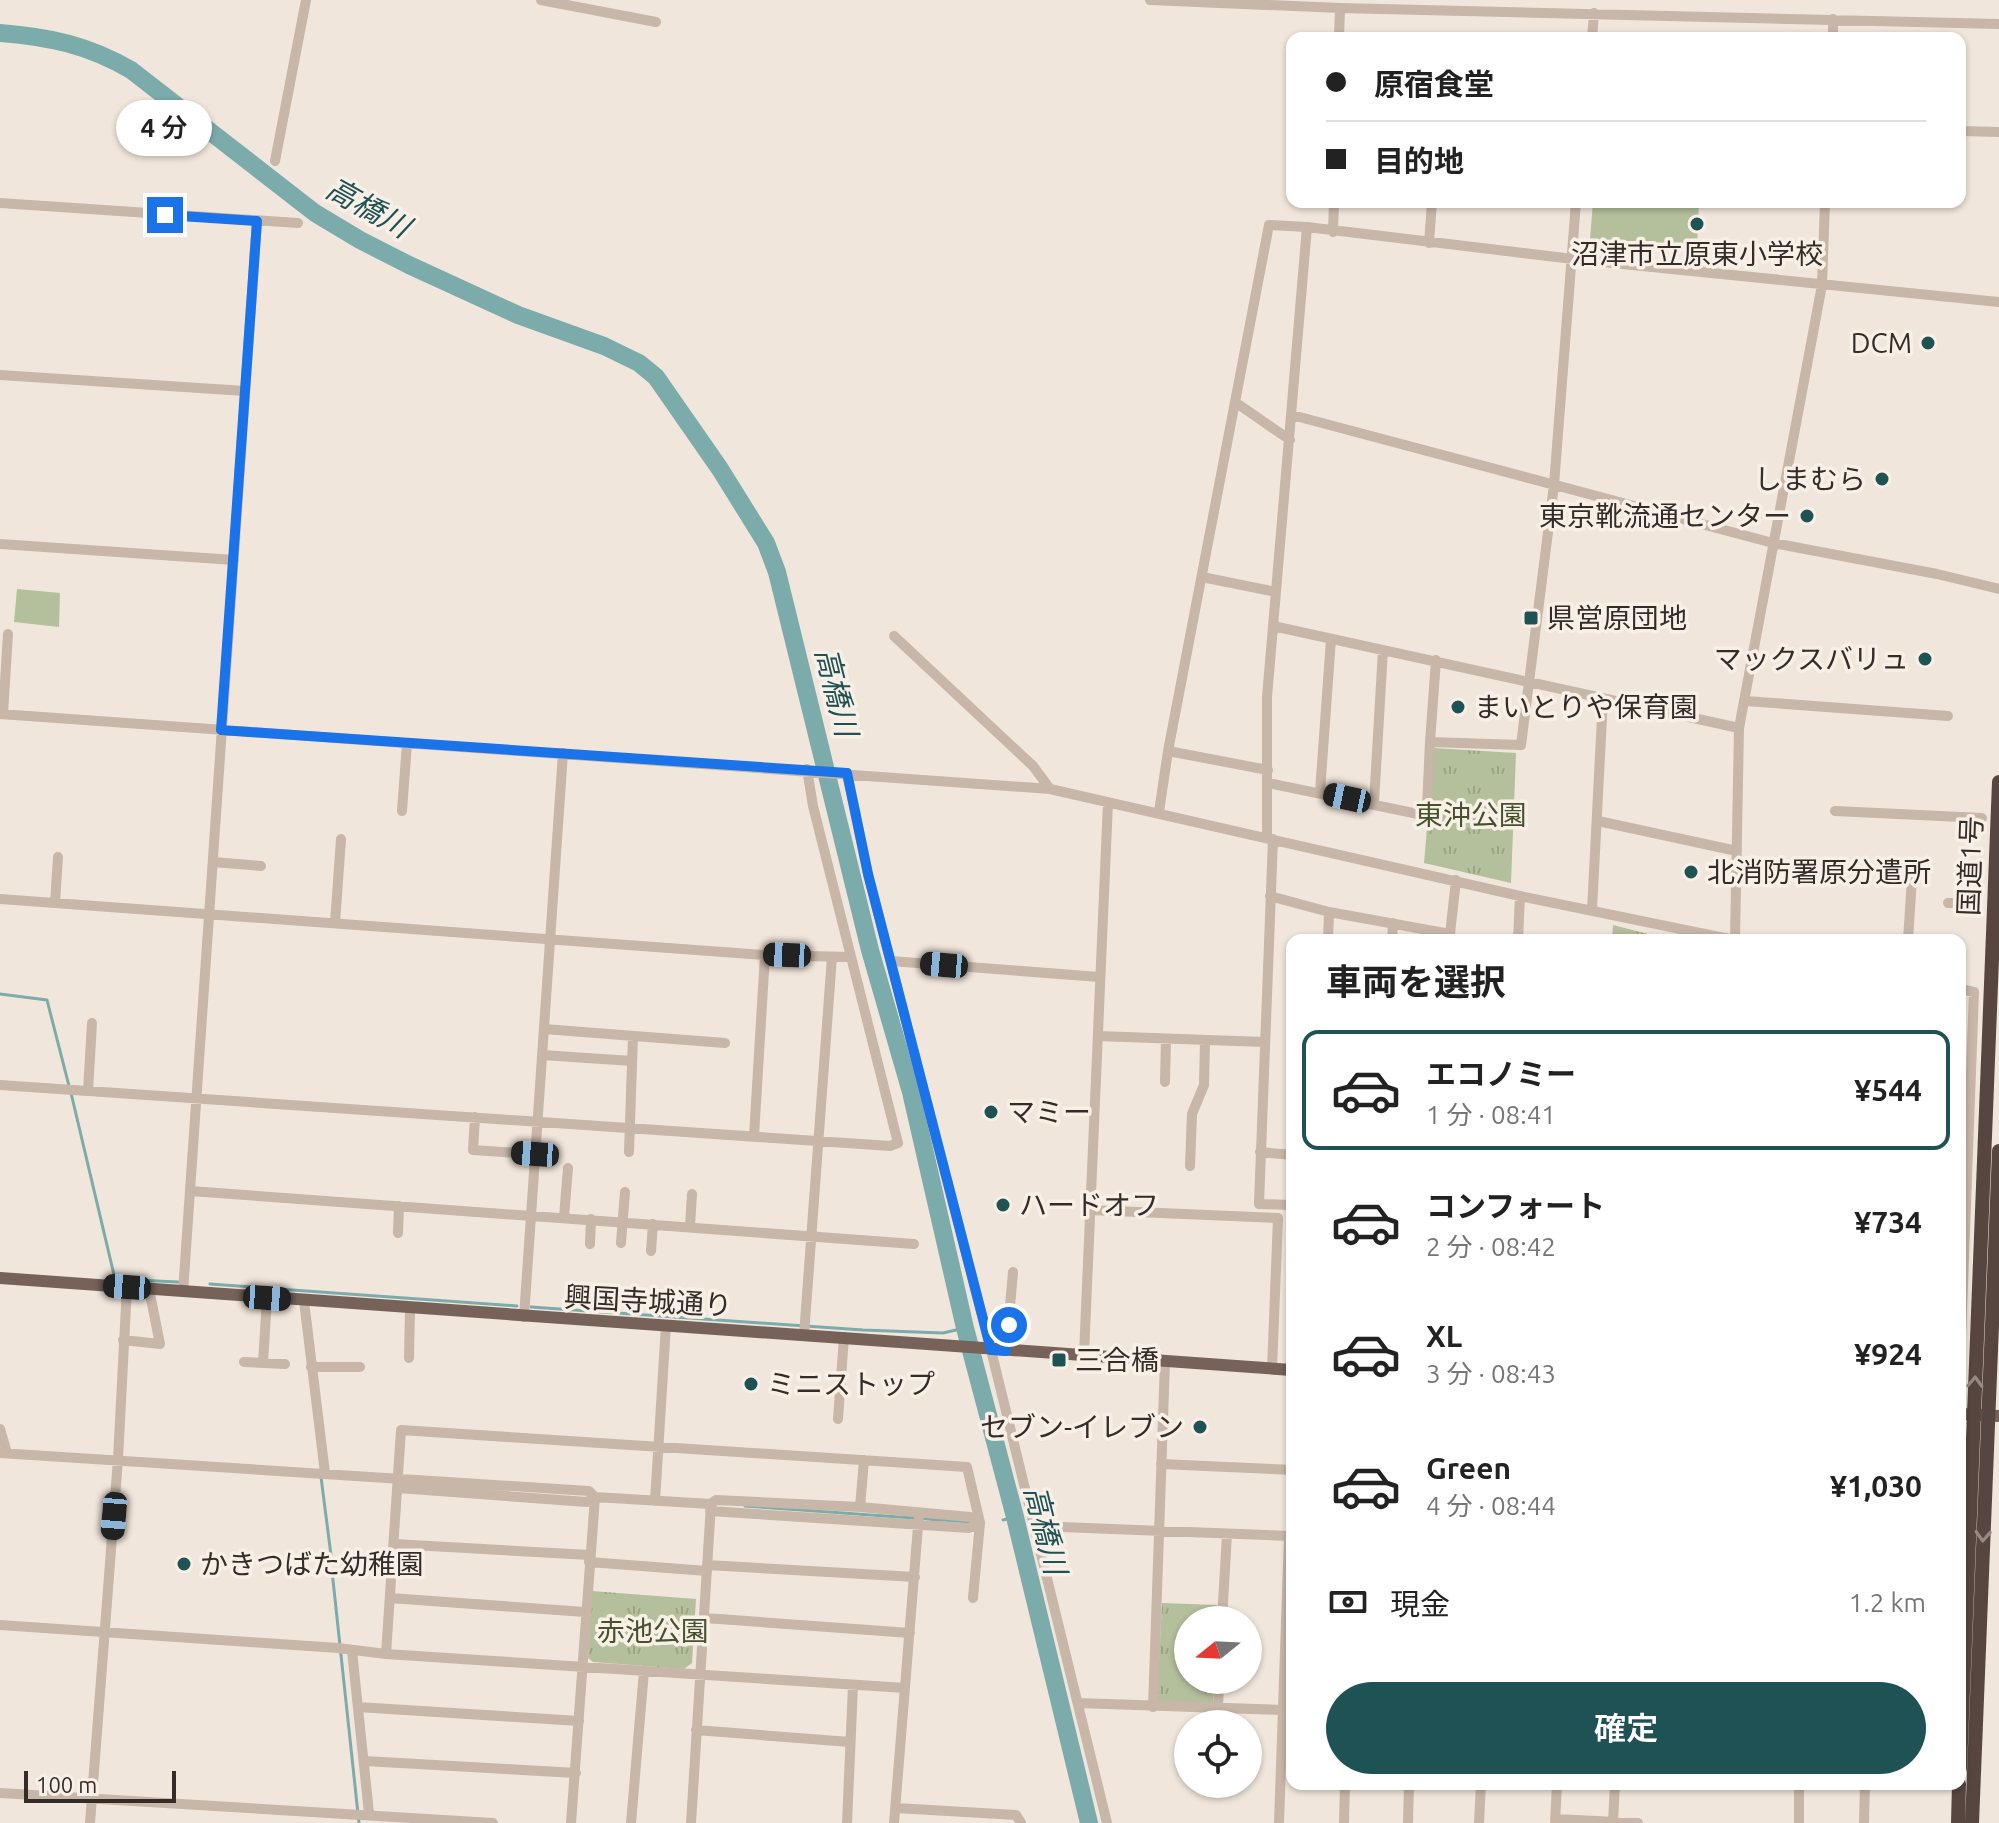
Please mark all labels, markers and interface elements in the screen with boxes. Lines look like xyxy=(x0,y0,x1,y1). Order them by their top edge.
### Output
text: 原宿食堂 xyxy=(1374,67,1494,101)
callout: 4 分 xyxy=(117,99,213,155)
text: 4 分 xyxy=(141,113,187,142)
text: 目的地 xyxy=(1374,144,1464,178)
water label: 高橋川 xyxy=(321,170,419,245)
route end xyxy=(147,197,183,233)
marker: 沼津市立原東小学校 xyxy=(1688,215,1706,233)
place label: 沼津市立原東小学校 xyxy=(1571,238,1823,269)
place label: DCM xyxy=(1851,327,1912,358)
marker: DCM xyxy=(1919,334,1937,352)
place label: しまむら xyxy=(1754,463,1866,494)
marker: しまむら xyxy=(1873,470,1891,488)
place label: 東京靴流通センター xyxy=(1539,500,1791,531)
marker: 東京靴流通センター xyxy=(1798,507,1816,525)
place label: 県営原団地 xyxy=(1547,602,1687,633)
marker: 県営原団地 xyxy=(1522,609,1540,627)
place label: マックスバリュ xyxy=(1714,643,1909,674)
water label: 高橋川 xyxy=(810,644,865,742)
marker: マックスバリュ xyxy=(1916,650,1934,668)
place label: まいとりや保育園 xyxy=(1474,691,1698,722)
marker: まいとりや保育園 xyxy=(1449,698,1467,716)
car xyxy=(1321,781,1373,815)
park label: 東沖公園 xyxy=(1415,799,1527,830)
street label: 国道1号 xyxy=(1952,816,1987,916)
place label: 北消防署原分遣所 xyxy=(1707,856,1931,887)
marker: 北消防署原分遣所 xyxy=(1682,863,1700,881)
car xyxy=(763,942,811,968)
car xyxy=(919,951,969,979)
text: 車両を選択 xyxy=(1326,961,1506,1002)
icon: car xyxy=(1330,1054,1402,1126)
text: エコノミー xyxy=(1426,1057,1576,1091)
text: ¥544 xyxy=(1854,1073,1922,1107)
place label: マミー xyxy=(1007,1096,1091,1127)
text: 1 分 · 08:41 xyxy=(1426,1100,1556,1129)
marker: マミー xyxy=(982,1103,1000,1121)
car xyxy=(510,1140,560,1168)
icon: car xyxy=(1330,1186,1402,1258)
place label: ハードオフ xyxy=(1019,1189,1159,1220)
text: コンフォート xyxy=(1426,1189,1605,1223)
marker: ハードオフ xyxy=(994,1196,1012,1214)
text: ¥734 xyxy=(1854,1205,1922,1239)
text: 2 分 · 08:42 xyxy=(1426,1232,1556,1261)
car xyxy=(102,1273,152,1301)
street label: 興国寺城通り xyxy=(563,1281,733,1320)
car xyxy=(242,1284,292,1312)
route start xyxy=(991,1307,1027,1343)
icon: car xyxy=(1330,1318,1402,1390)
text: XL xyxy=(1426,1319,1462,1353)
text: ¥924 xyxy=(1854,1337,1922,1371)
place label: 三合橋 xyxy=(1075,1344,1159,1375)
marker: 三合橋 xyxy=(1050,1351,1068,1369)
text: 3 分 · 08:43 xyxy=(1426,1359,1556,1388)
place label: ミニストップ xyxy=(767,1368,935,1399)
marker: ミニストップ xyxy=(742,1375,760,1393)
one-way arrow xyxy=(1966,1375,1983,1388)
place label: セブン-イレブン xyxy=(980,1411,1184,1442)
marker: セブン-イレブン xyxy=(1191,1418,1209,1436)
icon: car xyxy=(1330,1450,1402,1522)
text: Green xyxy=(1426,1451,1511,1485)
text: ¥1,030 xyxy=(1830,1469,1922,1503)
water label: 高橋川 xyxy=(1019,1482,1074,1580)
car xyxy=(100,1491,128,1541)
text: 4 分 · 08:44 xyxy=(1426,1491,1556,1520)
one-way arrow xyxy=(1975,1530,1992,1543)
place label: かきつばた幼稚園 xyxy=(200,1548,424,1579)
marker: かきつばた幼稚園 xyxy=(175,1555,193,1573)
icon: cash xyxy=(1326,1580,1370,1624)
text: 現金 xyxy=(1390,1587,1450,1621)
text: 1.2 km xyxy=(1849,1588,1926,1617)
north arrow xyxy=(1174,1606,1262,1694)
map controls xyxy=(1174,1606,1262,1798)
park label: 赤池公園 xyxy=(597,1615,709,1646)
button: 確定 xyxy=(1326,1682,1926,1774)
button: locate xyxy=(1174,1710,1262,1798)
scale bar xyxy=(24,1767,176,1803)
text: 100 m xyxy=(36,1772,97,1797)

